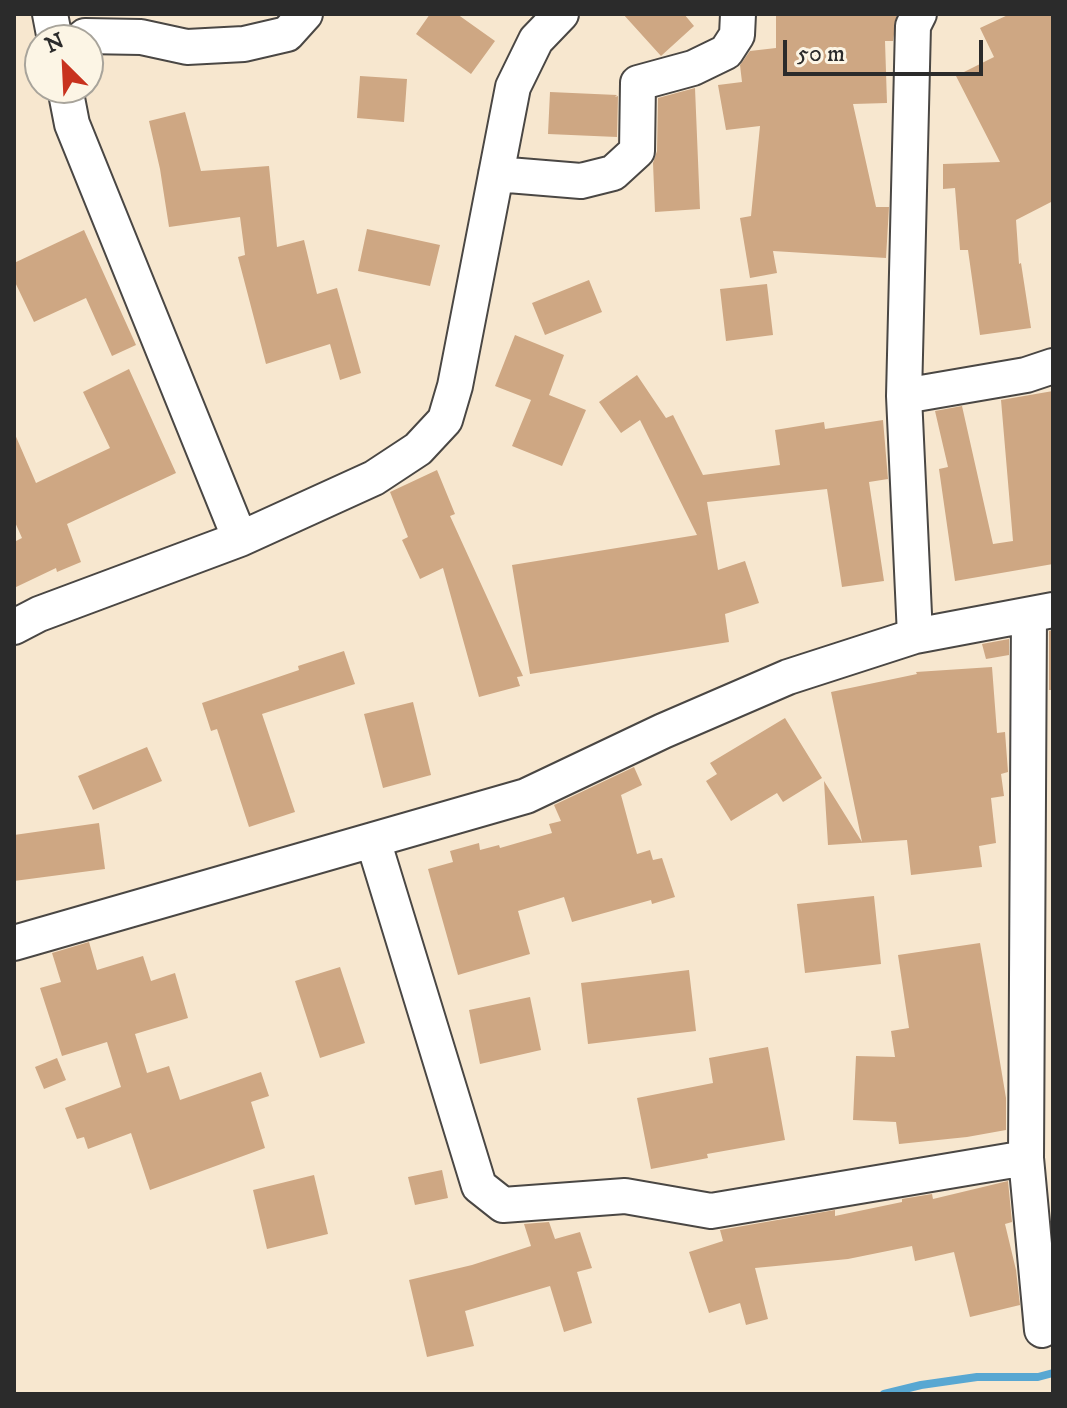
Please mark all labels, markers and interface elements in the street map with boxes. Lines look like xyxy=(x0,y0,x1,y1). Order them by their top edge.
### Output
north arrow xyxy=(24,24,104,104)
scale bar xyxy=(787,24,987,74)
text: N xyxy=(41,27,69,59)
text: 50 m xyxy=(797,39,845,69)

